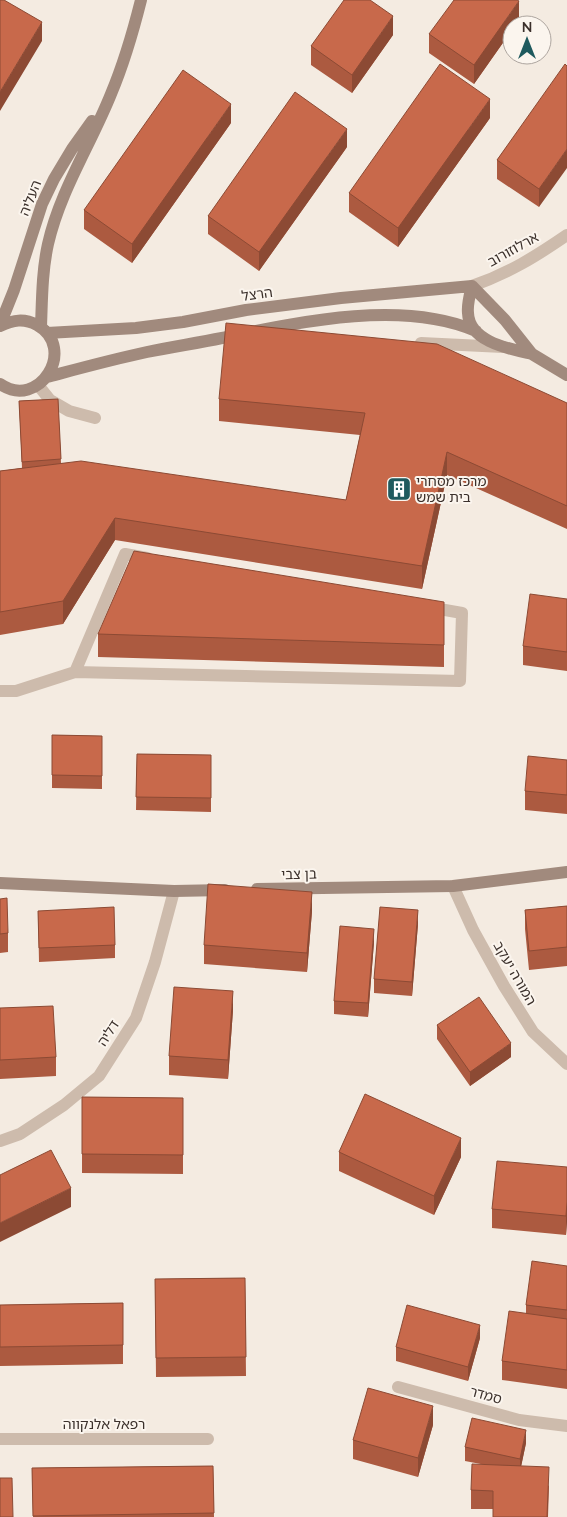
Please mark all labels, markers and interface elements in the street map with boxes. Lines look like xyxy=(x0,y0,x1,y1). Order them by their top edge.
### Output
north arrow xyxy=(502,15,552,65)
text: N xyxy=(522,18,532,36)
street label: העליה xyxy=(15,177,45,219)
street label: ארלוזורוב xyxy=(484,228,542,270)
street label: הרצל xyxy=(240,283,274,305)
place label: מרכז מסחרי בית שמש xyxy=(416,472,486,506)
building icon: מרכז מסחרי בית שמש xyxy=(386,476,412,502)
street label: בן צבי xyxy=(281,865,317,883)
street label: המורה יעקב xyxy=(489,938,541,1008)
street label: דליה xyxy=(93,1016,123,1049)
street label: סמדר xyxy=(468,1382,504,1408)
street label: רפאל אלנקווה xyxy=(63,1415,145,1433)

